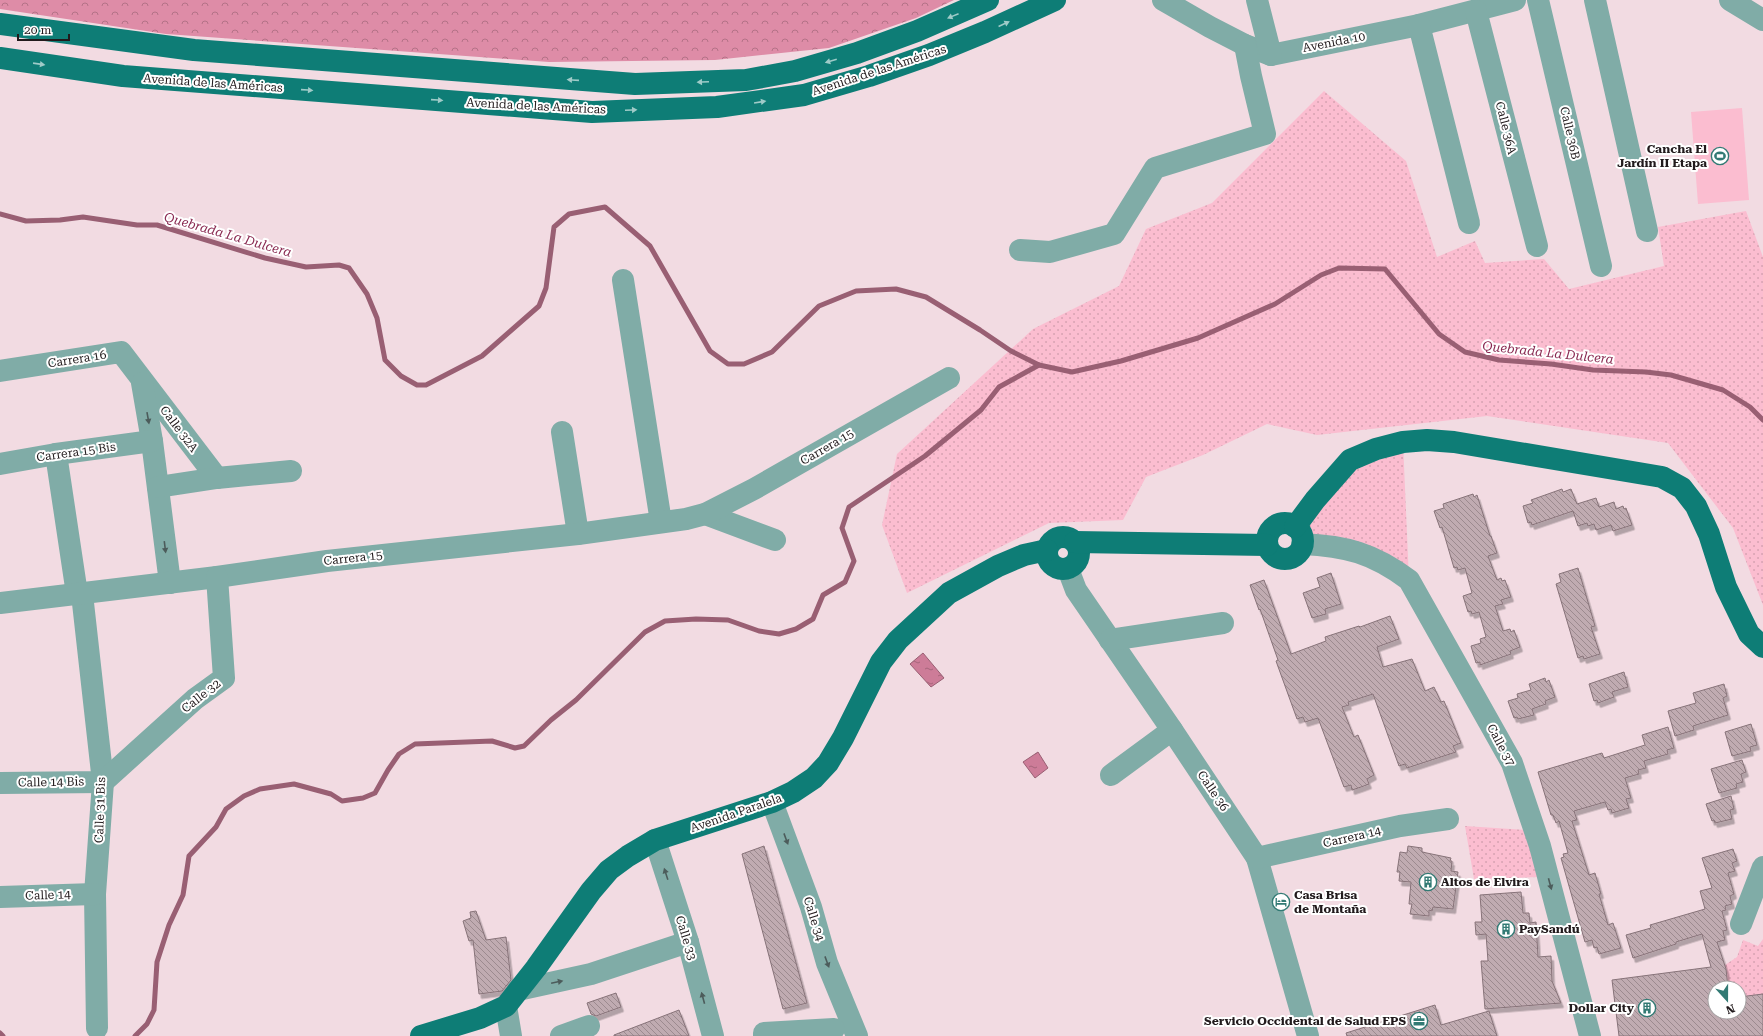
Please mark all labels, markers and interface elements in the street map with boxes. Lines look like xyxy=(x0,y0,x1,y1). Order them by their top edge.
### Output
one-way arrow xyxy=(947,13,958,19)
scale bar xyxy=(18,16,69,42)
one-way arrow xyxy=(998,21,1009,27)
text: 20 m xyxy=(24,23,51,37)
street label: Avenida 10 xyxy=(1301,29,1367,55)
street label: Avenida de las Américas xyxy=(810,42,948,98)
one-way arrow xyxy=(824,58,836,64)
one-way arrow xyxy=(33,61,45,67)
street label: Avenida de las Américas xyxy=(143,71,284,95)
one-way arrow xyxy=(567,77,579,84)
one-way arrow xyxy=(697,78,709,85)
one-way arrow xyxy=(301,87,313,94)
street label: Avenida de las Américas xyxy=(466,95,607,117)
one-way arrow xyxy=(431,96,443,103)
one-way arrow xyxy=(754,98,766,104)
street label: Calle 36A xyxy=(1493,100,1519,156)
street label: Calle 36B xyxy=(1557,105,1583,161)
one-way arrow xyxy=(625,107,638,113)
place label: Cancha El Jardín II Etapa xyxy=(1617,142,1707,170)
sports icon: Cancha El Jardín II Etapa xyxy=(1710,146,1730,166)
water label: Quebrada La Dulcera xyxy=(162,209,293,260)
water label: Quebrada La Dulcera xyxy=(1482,338,1614,367)
street label: Carrera 16 xyxy=(47,347,108,371)
street label: Calle 32A xyxy=(157,403,201,455)
one-way arrow xyxy=(145,412,151,424)
street label: Carrera 15 xyxy=(798,426,856,468)
street label: Carrera 15 Bis xyxy=(35,439,117,464)
one-way arrow xyxy=(162,541,169,553)
street label: Carrera 15 xyxy=(323,548,383,568)
street label: Calle 32 xyxy=(179,676,223,716)
street label: Calle 37 xyxy=(1484,722,1518,769)
street label: Calle 36 xyxy=(1194,768,1232,814)
street label: Calle 14 Bis xyxy=(18,774,85,790)
street label: Calle 31 Bis xyxy=(92,776,108,843)
street label: Avenida Paralela xyxy=(688,791,784,835)
street label: Carrera 14 xyxy=(1322,823,1383,850)
one-way arrow xyxy=(783,833,789,845)
one-way arrow xyxy=(663,867,669,879)
building icon: Altos de Elvira xyxy=(1418,872,1438,892)
place label: Altos de Elvira xyxy=(1441,875,1529,889)
one-way arrow xyxy=(1547,878,1553,890)
street label: Calle 14 xyxy=(25,887,71,903)
place label: Casa Brisa de Montaña xyxy=(1294,888,1366,916)
hotel icon: Casa Brisa de Montaña xyxy=(1271,892,1291,912)
street label: Calle 34 xyxy=(801,895,827,943)
street label: Calle 33 xyxy=(673,914,699,962)
building icon: PaySandú xyxy=(1496,919,1516,939)
place label: PaySandú xyxy=(1519,922,1580,936)
one-way arrow xyxy=(824,956,830,968)
one-way arrow xyxy=(550,979,563,985)
north arrow xyxy=(1707,980,1747,1020)
one-way arrow xyxy=(700,992,706,1004)
building icon: Dollar City xyxy=(1637,998,1657,1018)
place label: Dollar City xyxy=(1568,1001,1635,1015)
text: N xyxy=(1724,1001,1737,1017)
office icon: Servicio Occidental de Salud EPS xyxy=(1409,1011,1429,1031)
place label: Servicio Occidental de Salud EPS xyxy=(1204,1014,1406,1028)

